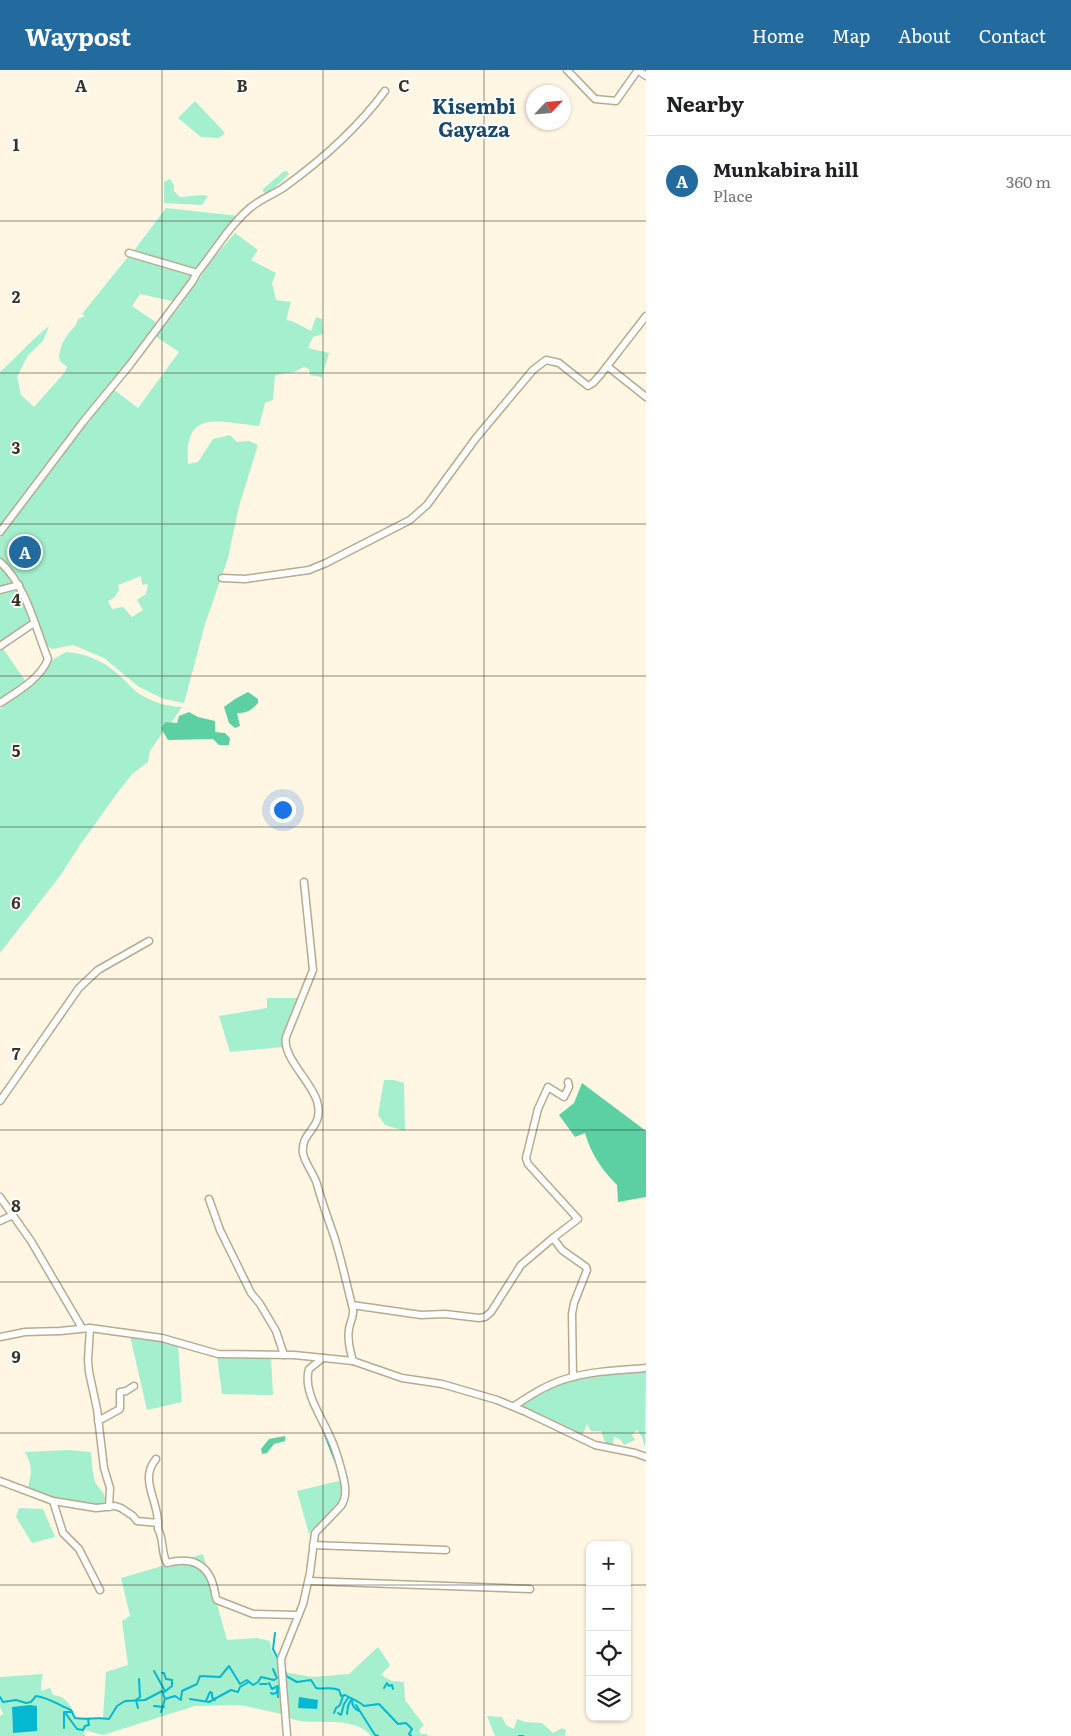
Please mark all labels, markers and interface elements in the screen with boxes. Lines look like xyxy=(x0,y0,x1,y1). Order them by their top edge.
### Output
text: Waypost xyxy=(25,18,131,53)
text: Home xyxy=(752,22,804,49)
text: Map xyxy=(832,22,870,49)
text: About xyxy=(898,22,951,49)
text: Contact xyxy=(979,22,1046,49)
text: A xyxy=(75,73,87,97)
text: B xyxy=(236,73,248,97)
text: C xyxy=(398,73,410,97)
north arrow xyxy=(526,85,571,130)
text: Nearby xyxy=(666,87,744,118)
district label: Kisembi Gayaza xyxy=(432,90,516,143)
text: 1 xyxy=(13,132,20,156)
text: Munkabira hill xyxy=(713,155,859,183)
text: A xyxy=(676,169,688,193)
text: 360 m xyxy=(1006,169,1051,193)
text: Place xyxy=(713,183,753,207)
text: 2 xyxy=(12,284,21,308)
text: 3 xyxy=(12,435,21,459)
pin: A xyxy=(9,533,41,571)
text: 4 xyxy=(11,587,21,611)
text: 5 xyxy=(12,738,21,762)
your location xyxy=(270,797,296,823)
text: 6 xyxy=(11,890,21,914)
text: 7 xyxy=(12,1041,21,1065)
text: 8 xyxy=(11,1193,21,1217)
text: 9 xyxy=(11,1344,21,1368)
map controls xyxy=(586,1541,631,1721)
button: + xyxy=(586,1541,631,1586)
button: − xyxy=(586,1586,631,1631)
button: locate xyxy=(586,1631,631,1676)
button: layers xyxy=(586,1676,631,1721)

